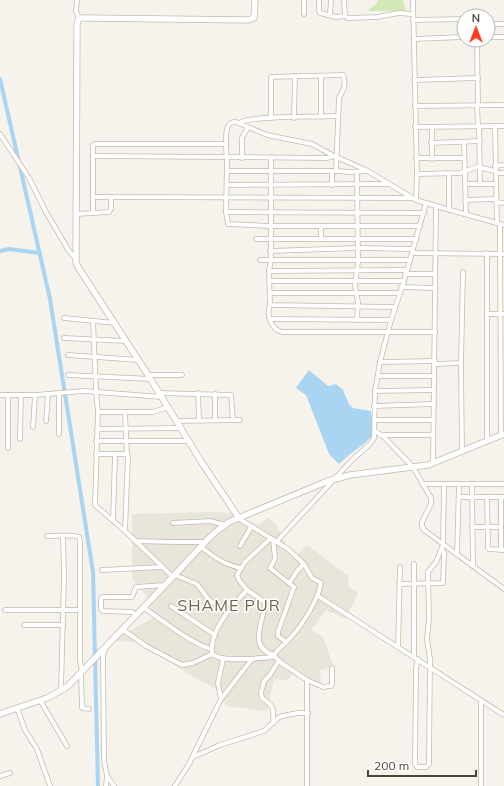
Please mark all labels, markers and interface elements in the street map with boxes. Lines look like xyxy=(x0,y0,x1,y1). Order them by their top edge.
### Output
north arrow xyxy=(456,8,496,48)
text: N xyxy=(472,11,480,25)
district label: SHAME PUR xyxy=(177,595,281,615)
scale bar xyxy=(368,752,476,778)
text: 200 m xyxy=(374,758,409,773)

